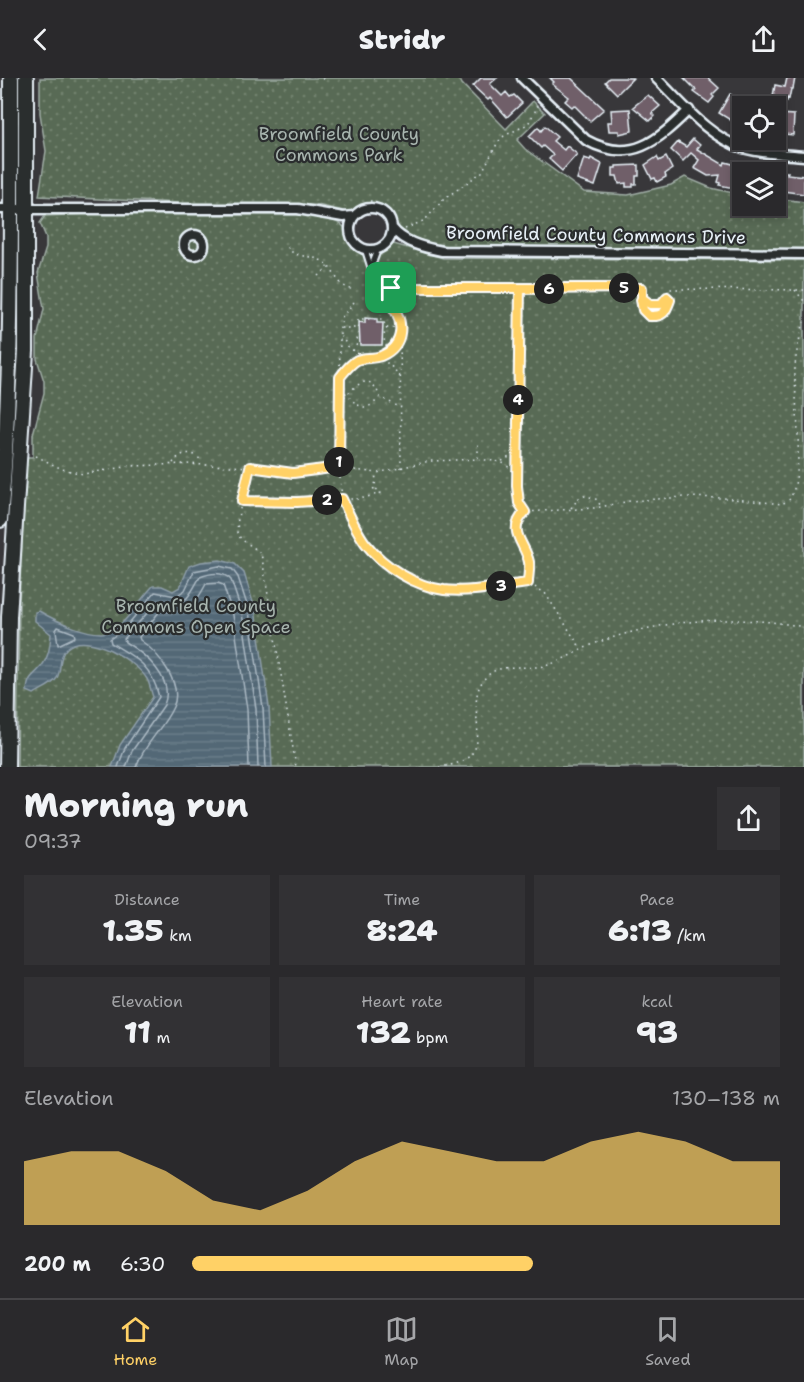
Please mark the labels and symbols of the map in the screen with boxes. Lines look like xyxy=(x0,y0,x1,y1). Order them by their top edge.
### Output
park label: Broomfield County Commons Park xyxy=(259,122,419,167)
street label: Broomfield County Commons Drive xyxy=(446,220,746,250)
pin xyxy=(365,262,416,313)
pin: 5 xyxy=(609,273,639,303)
pin: 6 xyxy=(534,274,564,304)
pin: 4 xyxy=(503,385,533,415)
pin: 1 xyxy=(324,447,354,477)
pin: 2 xyxy=(312,485,342,515)
pin: 3 xyxy=(486,571,516,601)
park label: Broomfield County Commons Open Space xyxy=(101,594,291,639)

